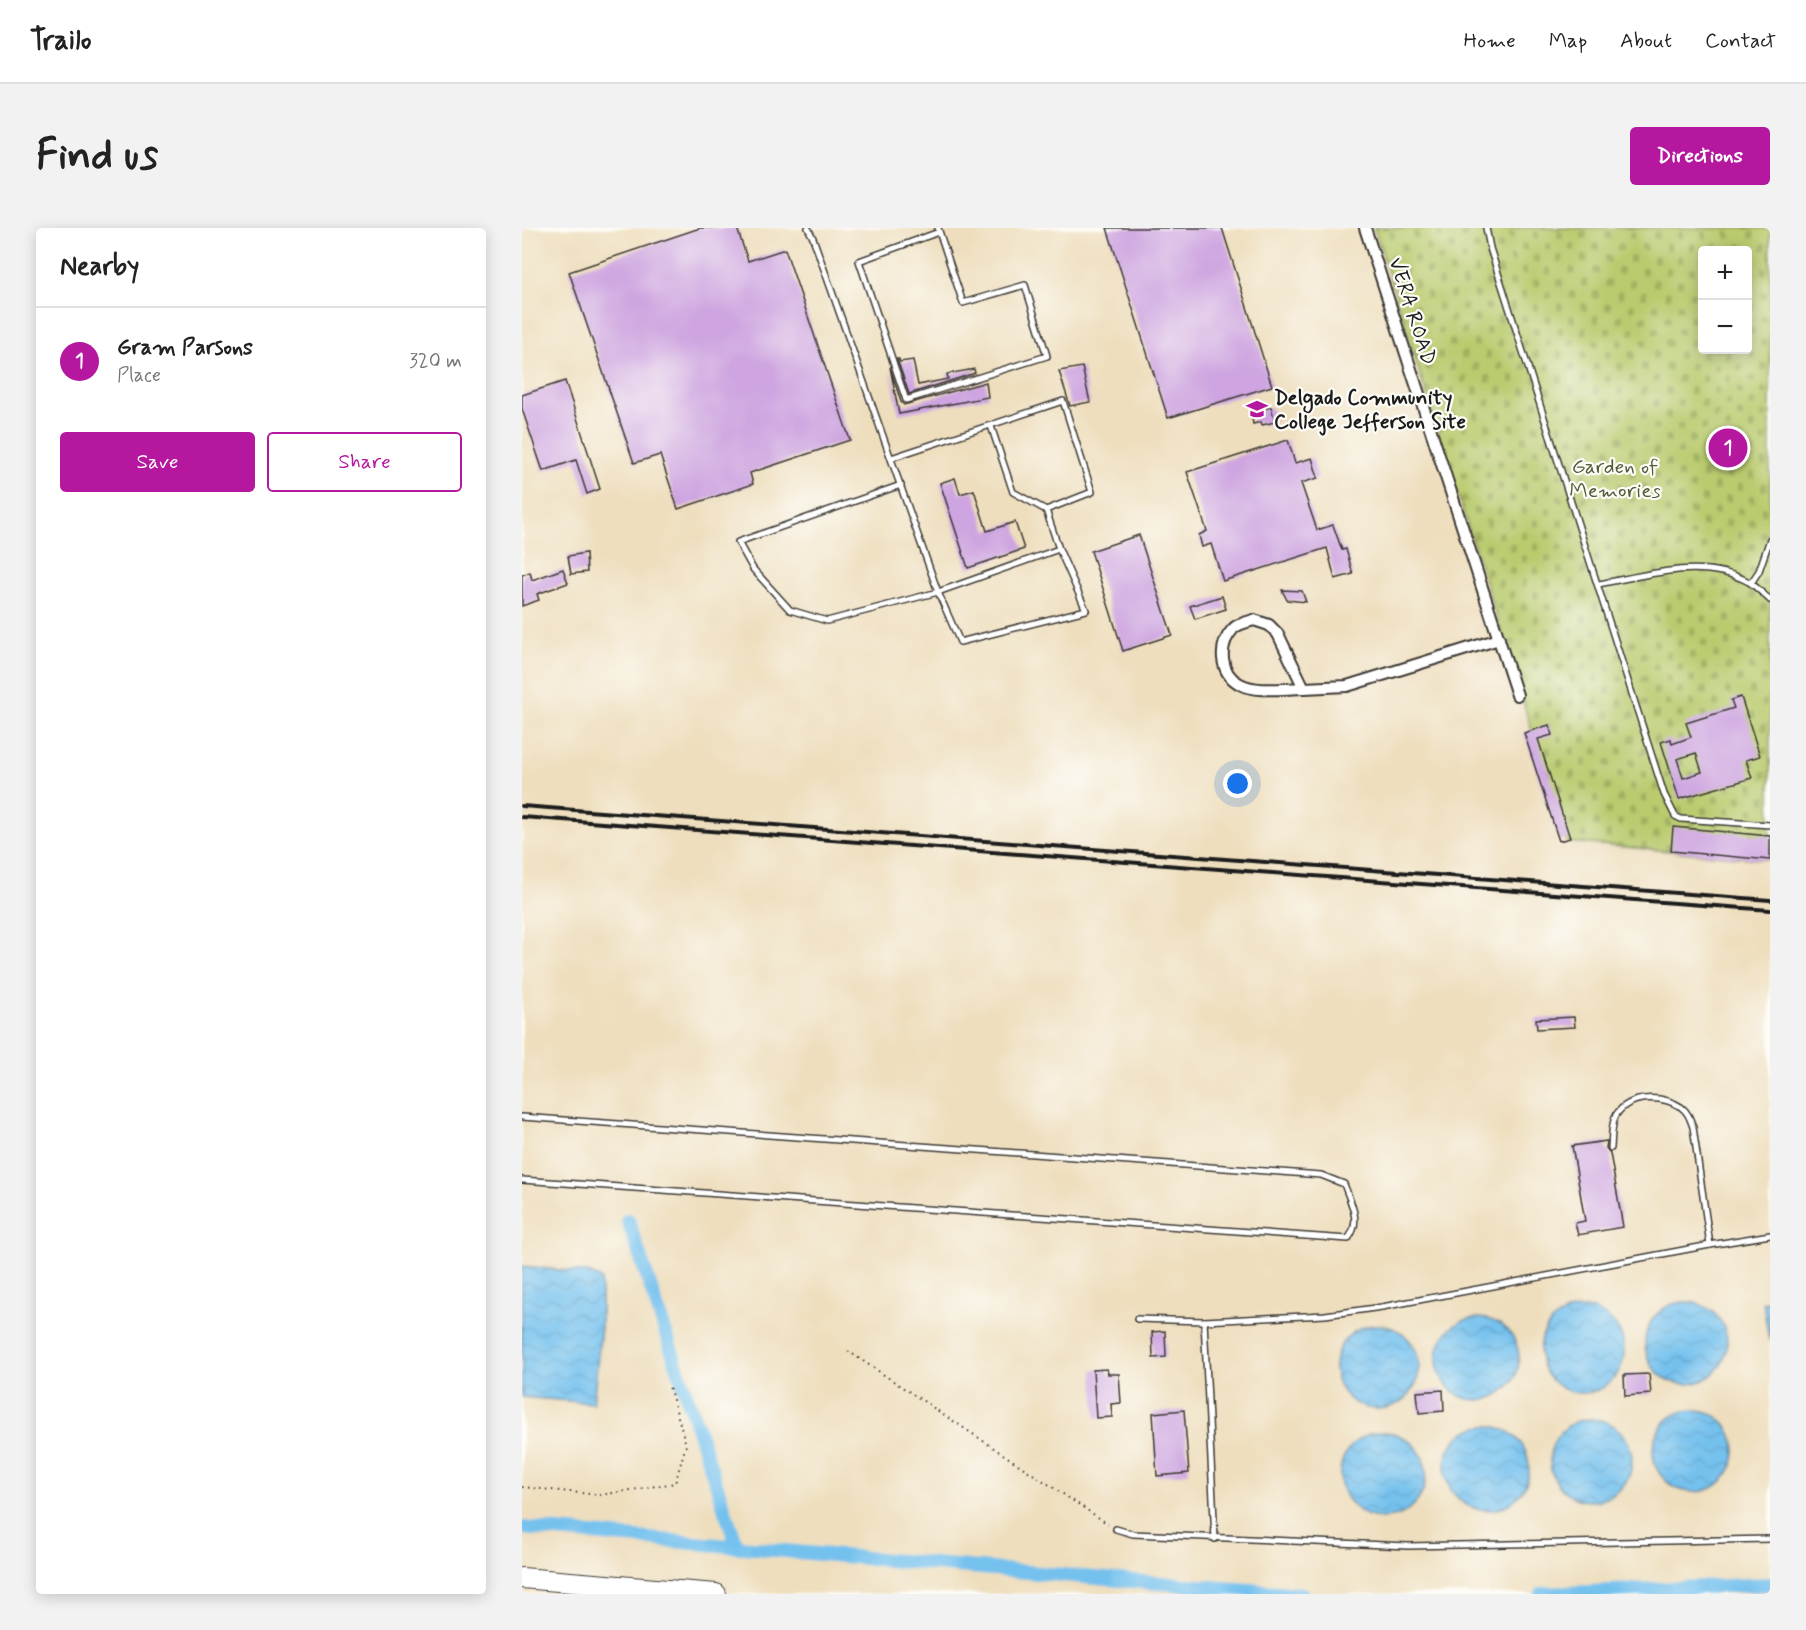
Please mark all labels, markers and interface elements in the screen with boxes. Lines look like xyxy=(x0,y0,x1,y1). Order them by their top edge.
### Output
text: Trailo xyxy=(30,23,91,60)
text: Home xyxy=(1464,27,1516,55)
text: Map xyxy=(1549,27,1587,55)
text: About xyxy=(1620,27,1672,55)
text: Contact xyxy=(1705,27,1776,55)
button: Directions xyxy=(1630,127,1770,185)
text: Find us xyxy=(36,129,158,184)
map controls xyxy=(1698,246,1752,354)
button: + xyxy=(1698,246,1752,300)
text: Nearby xyxy=(60,250,139,284)
street label: VERA ROAD xyxy=(1381,254,1443,369)
button: − xyxy=(1698,300,1752,354)
text: Gram Parsons xyxy=(117,334,253,362)
text: 1 xyxy=(75,348,84,375)
text: 320 m xyxy=(409,348,462,375)
text: Place xyxy=(117,362,161,389)
place label: Delgado Community College Jefferson Site xyxy=(1274,384,1466,436)
school or university icon: Delgado Community College Jefferson Site xyxy=(1245,397,1269,421)
pin: 1 xyxy=(1708,426,1748,470)
button: Save xyxy=(60,432,255,492)
button: Share xyxy=(267,432,462,492)
park label: Garden of Memories xyxy=(1569,453,1661,505)
your location xyxy=(1223,769,1252,798)

